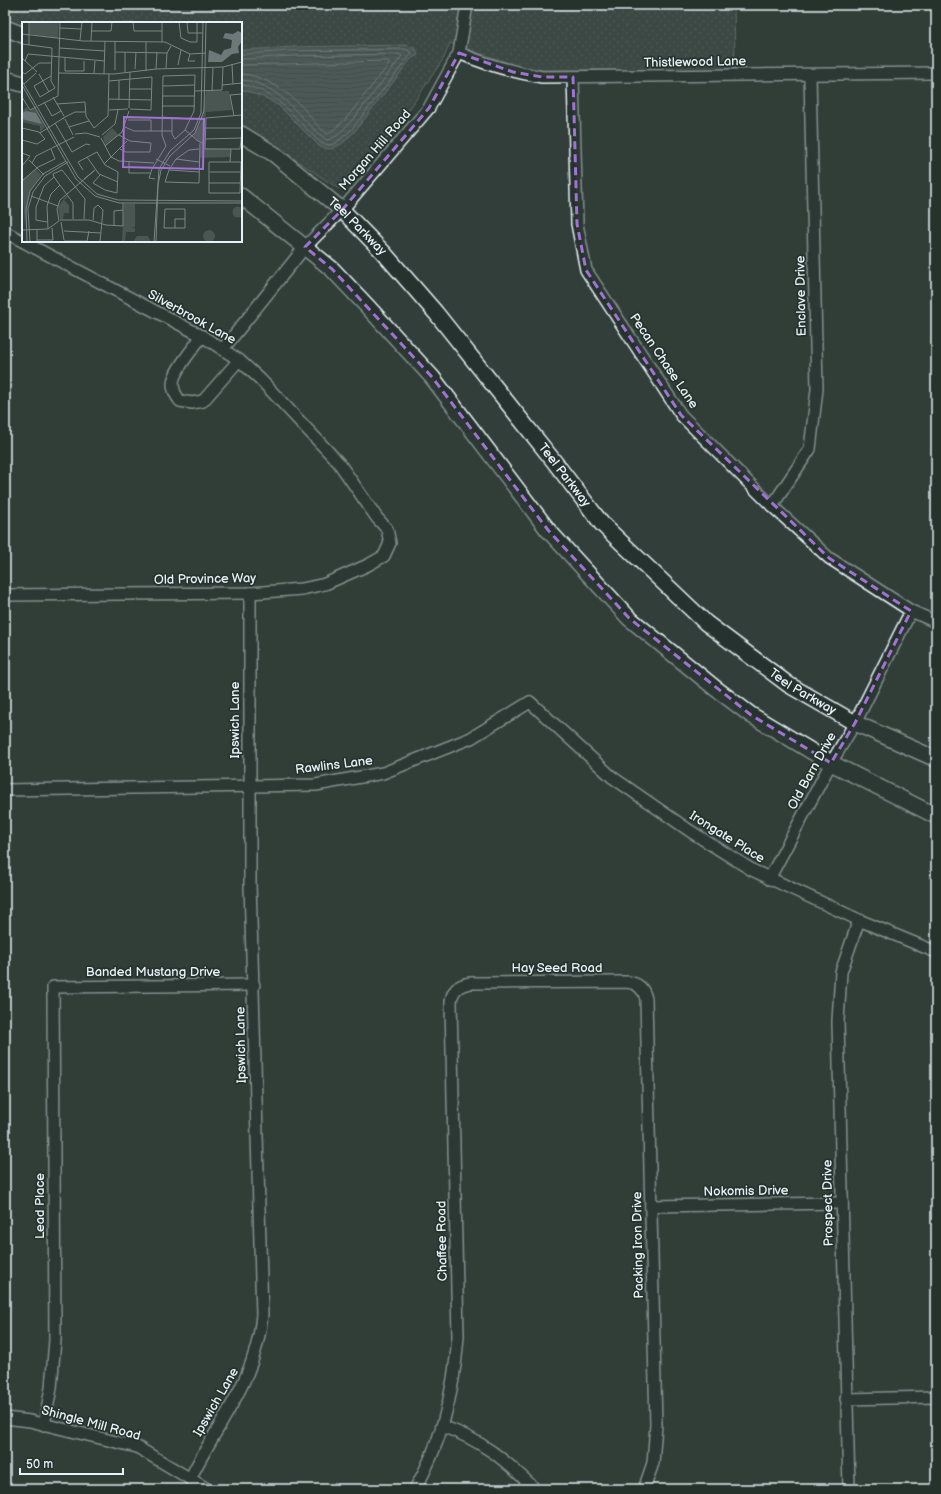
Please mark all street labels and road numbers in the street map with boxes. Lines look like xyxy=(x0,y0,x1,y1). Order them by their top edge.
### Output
street label: Thistlewood Lane xyxy=(644,53,747,71)
street label: Morgan Hill Road xyxy=(335,106,415,194)
street label: Teel Parkway xyxy=(325,194,390,259)
street label: Enclave Drive xyxy=(792,255,810,337)
street label: Silverbrook Lane xyxy=(145,286,239,348)
street label: Pecan Chase Lane xyxy=(626,310,702,412)
street label: Teel Parkway xyxy=(535,440,594,510)
street label: Old Province Way xyxy=(154,570,256,588)
street label: Teel Parkway xyxy=(766,665,839,719)
street label: Ipswich Lane xyxy=(227,681,243,758)
street label: Old Barn Drive xyxy=(784,729,840,813)
street label: Rawlins Lane xyxy=(294,752,374,778)
street label: Irongate Place xyxy=(686,807,768,867)
street label: Hay Seed Road xyxy=(512,960,602,976)
street label: Banded Mustang Drive xyxy=(86,964,221,980)
street label: Ipswich Lane xyxy=(232,1006,250,1084)
street label: Prospect Drive xyxy=(819,1159,837,1246)
street label: Lead Place xyxy=(32,1173,48,1239)
street label: Nokomis Drive xyxy=(703,1182,789,1200)
street label: Packing Iron Drive xyxy=(629,1191,647,1299)
street label: Chaffee Road xyxy=(433,1201,451,1281)
street label: Ipswich Lane xyxy=(190,1364,242,1439)
street label: Shingle Mill Road xyxy=(40,1402,142,1444)

